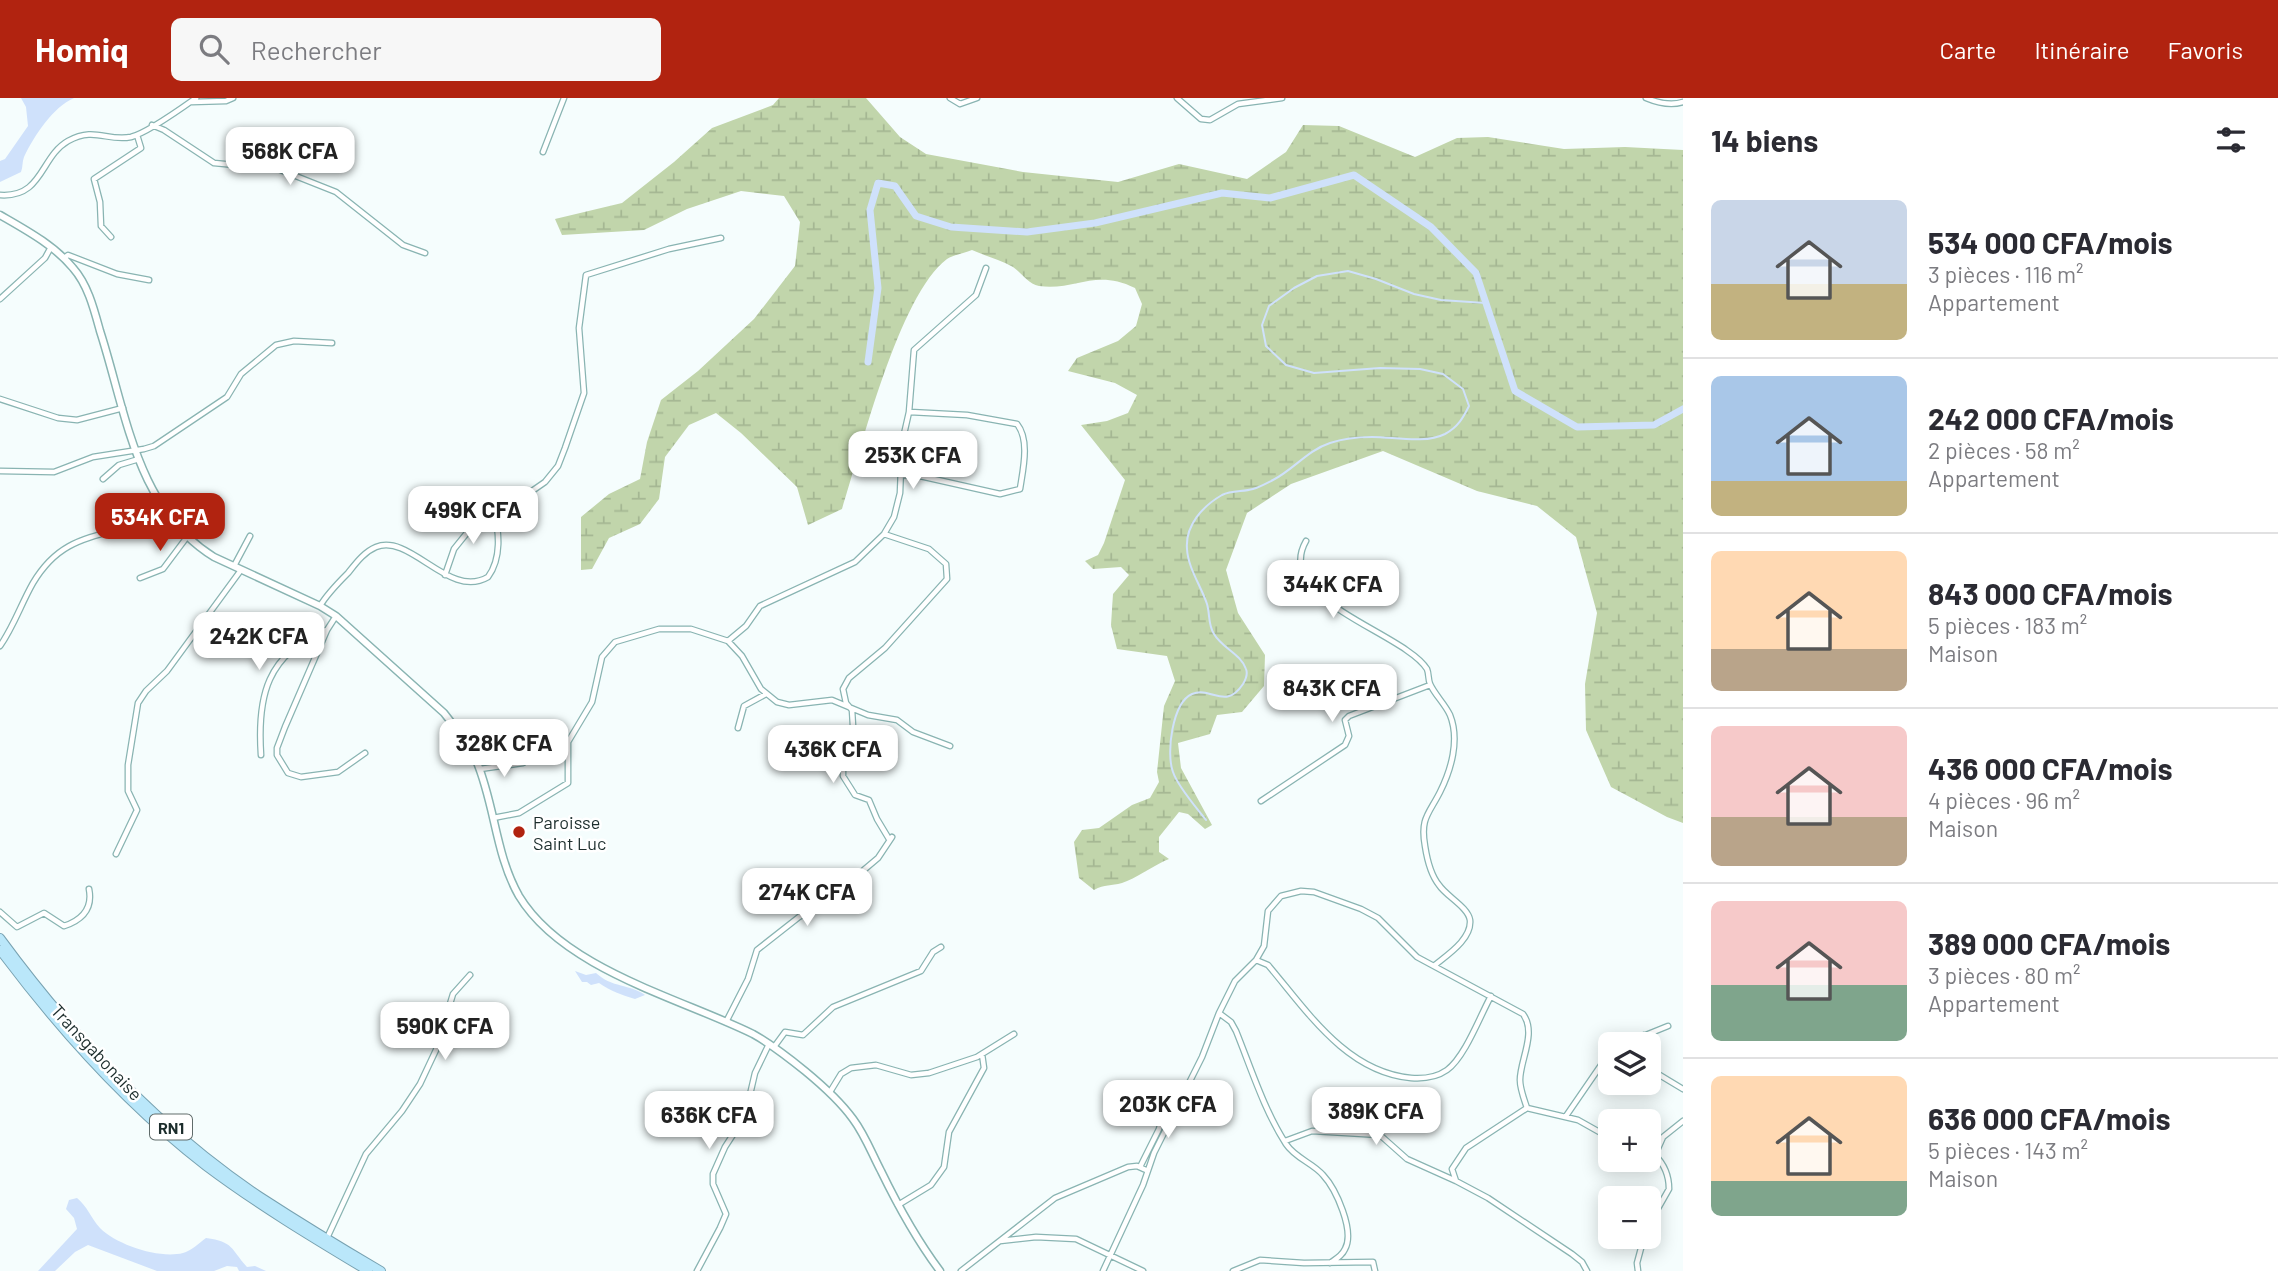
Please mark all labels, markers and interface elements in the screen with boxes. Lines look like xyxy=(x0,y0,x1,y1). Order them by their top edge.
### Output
search box xyxy=(171,18,661,81)
text: Homiq xyxy=(35,29,129,69)
icon: search xyxy=(195,30,233,68)
text: Rechercher xyxy=(251,34,382,65)
text: Carte xyxy=(1940,35,1996,64)
text: Itinéraire xyxy=(2034,35,2130,64)
text: Favoris xyxy=(2168,35,2243,64)
icon: filters xyxy=(2212,121,2250,159)
text: 14 biens xyxy=(1711,122,1818,158)
pin: 568K CFA xyxy=(218,127,362,187)
text: 568K CFA xyxy=(242,136,338,164)
text: 534 000 CFA/mois xyxy=(1928,224,2173,260)
icon: home xyxy=(1767,228,1851,312)
text: 3 pièces · 116 m² xyxy=(1928,260,2083,288)
text: Appartement xyxy=(1928,288,2060,316)
text: 242 000 CFA/mois xyxy=(1928,400,2174,436)
icon: home xyxy=(1767,404,1851,488)
pin: 253K CFA xyxy=(841,432,985,491)
text: 2 pièces · 58 m² xyxy=(1928,436,2080,464)
text: 253K CFA xyxy=(864,440,962,468)
text: Appartement xyxy=(1928,464,2060,492)
pin: 499K CFA xyxy=(401,486,545,546)
pin: 534K CFA xyxy=(88,494,232,553)
text: 499K CFA xyxy=(424,495,522,523)
text: 534K CFA xyxy=(111,502,209,530)
pin: 344K CFA xyxy=(1261,560,1405,620)
text: 344K CFA xyxy=(1283,569,1383,597)
text: 843 000 CFA/mois xyxy=(1928,575,2173,611)
icon: home xyxy=(1767,579,1851,663)
text: 5 pièces · 183 m² xyxy=(1928,611,2087,639)
pin: 242K CFA xyxy=(187,612,331,672)
text: 242K CFA xyxy=(209,621,309,649)
text: Maison xyxy=(1928,639,1998,667)
pin: 843K CFA xyxy=(1260,664,1404,724)
text: 843K CFA xyxy=(1283,673,1381,701)
pin: 328K CFA xyxy=(432,720,576,779)
pin: 436K CFA xyxy=(761,726,905,785)
text: 328K CFA xyxy=(455,728,553,756)
text: 436K CFA xyxy=(784,734,882,762)
text: 436 000 CFA/mois xyxy=(1928,750,2173,786)
icon: home xyxy=(1767,754,1851,838)
text: 4 pièces · 96 m² xyxy=(1928,786,2080,814)
place label: Paroisse Saint Luc xyxy=(533,811,606,854)
text: Maison xyxy=(1928,814,1998,842)
marker: Paroisse Saint Luc xyxy=(511,824,527,840)
pin: 274K CFA xyxy=(735,868,879,928)
text: 274K CFA xyxy=(758,877,856,905)
text: 389 000 CFA/mois xyxy=(1928,925,2170,961)
icon: home xyxy=(1767,929,1851,1013)
text: 3 pièces · 80 m² xyxy=(1928,961,2080,989)
text: Appartement xyxy=(1928,989,2060,1017)
street label: Transgabonaise xyxy=(47,999,147,1105)
pin: 590K CFA xyxy=(373,1002,517,1062)
text: 590K CFA xyxy=(396,1011,494,1039)
map controls xyxy=(1598,1032,1661,1249)
button: layers xyxy=(1598,1032,1661,1095)
pin: 203K CFA xyxy=(1096,1080,1240,1140)
pin: 389K CFA xyxy=(1304,1088,1448,1147)
text: 203K CFA xyxy=(1119,1089,1217,1117)
pin: 636K CFA xyxy=(637,1091,781,1151)
text: 389K CFA xyxy=(1328,1096,1424,1124)
text: 636K CFA xyxy=(661,1100,757,1128)
text: 636 000 CFA/mois xyxy=(1928,1100,2171,1136)
icon: home xyxy=(1767,1104,1851,1188)
button: + xyxy=(1598,1109,1661,1172)
road number: RN1 xyxy=(150,1114,192,1140)
text: 5 pièces · 143 m² xyxy=(1928,1136,2088,1164)
text: Maison xyxy=(1928,1164,1998,1192)
button: − xyxy=(1598,1186,1661,1249)

